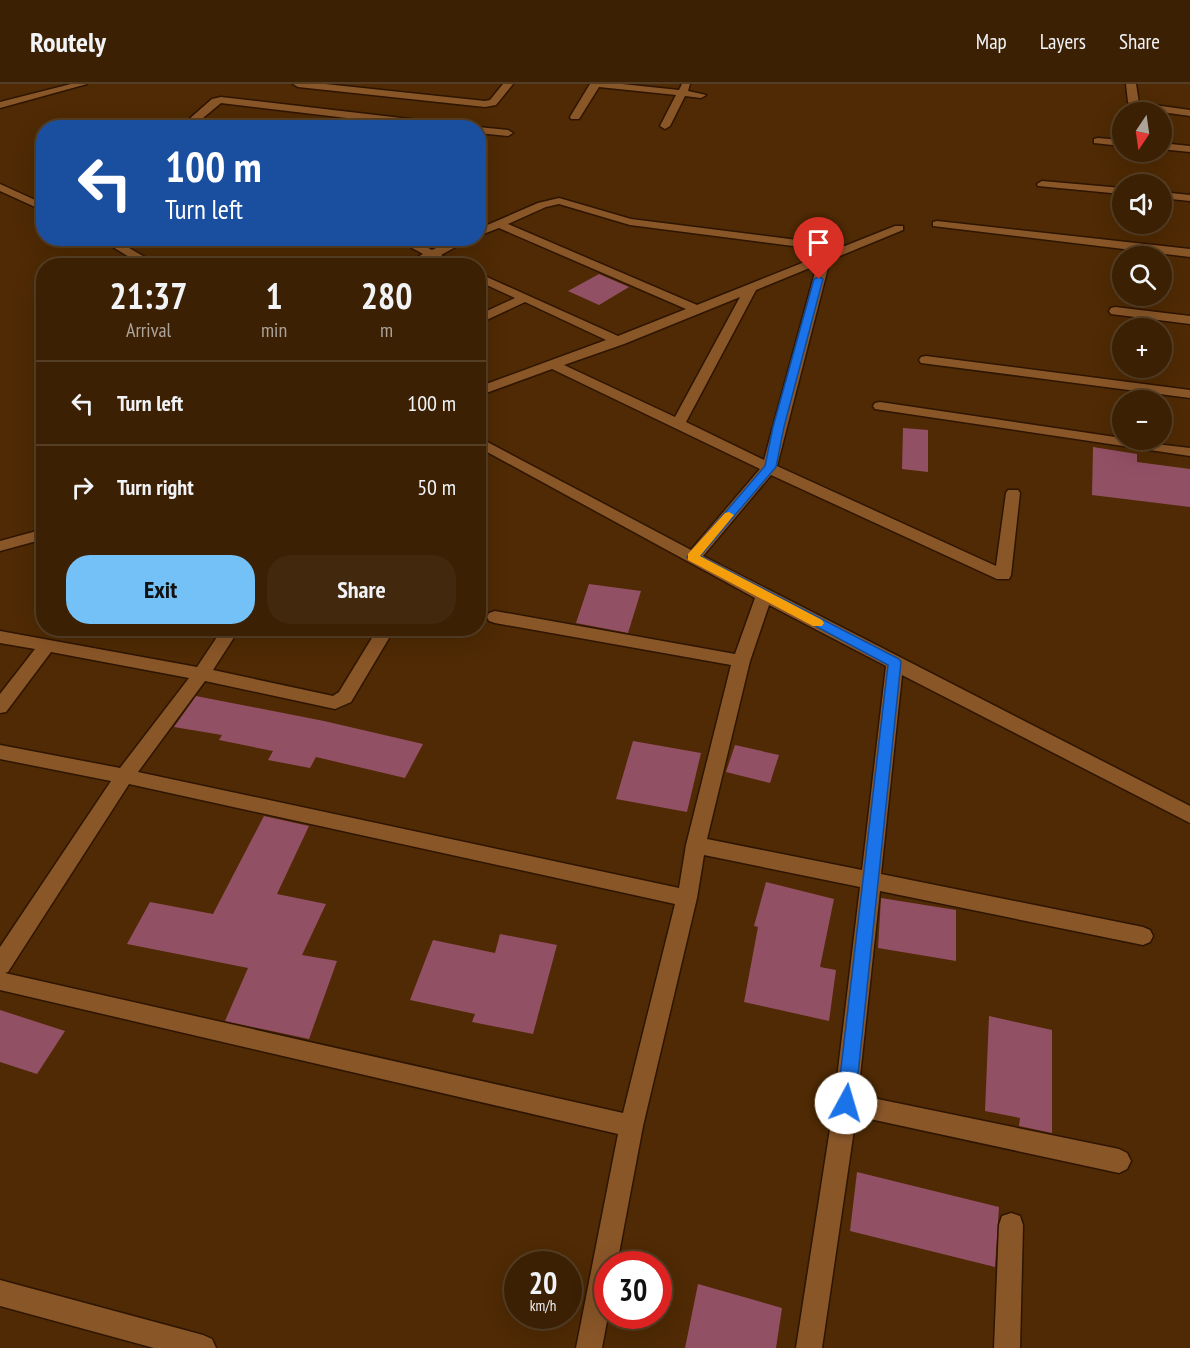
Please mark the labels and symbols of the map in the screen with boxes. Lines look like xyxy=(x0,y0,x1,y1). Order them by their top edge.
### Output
north arrow xyxy=(1112,102,1172,162)
pin xyxy=(793,217,844,279)
position arrow xyxy=(814,1071,878,1135)
speed limit sign: 30 xyxy=(594,1251,672,1329)

